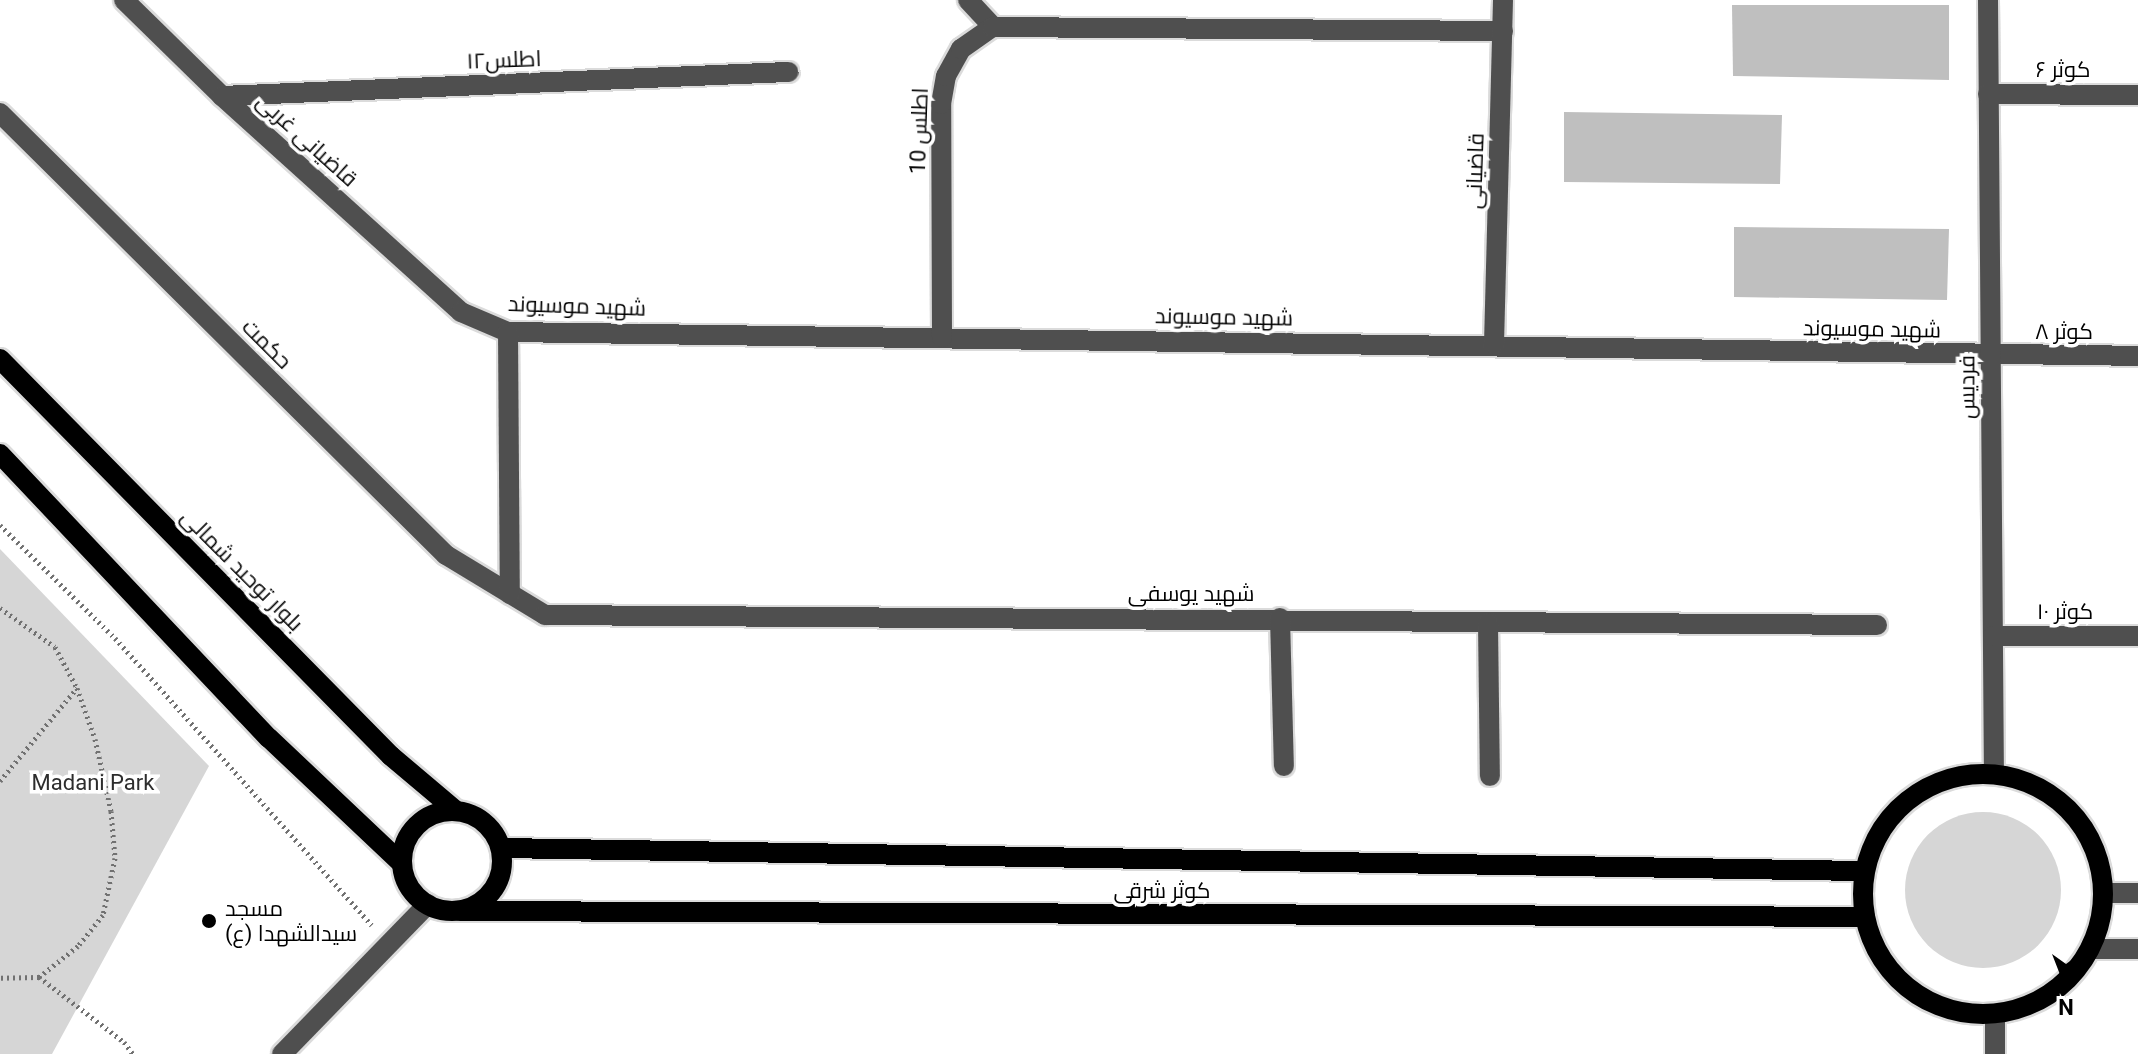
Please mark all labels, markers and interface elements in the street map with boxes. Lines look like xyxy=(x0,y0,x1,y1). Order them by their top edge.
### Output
street label: اطلس۱۲ xyxy=(466,46,542,74)
street label: کوثر ۶ xyxy=(2036,57,2090,83)
street label: اطلس 10 xyxy=(904,87,934,175)
street label: قاضیانی غربی xyxy=(251,88,363,192)
street label: قاضیانی xyxy=(1460,132,1490,210)
street label: شهید موسیوند xyxy=(507,290,647,322)
street label: شهید موسیوند xyxy=(1155,303,1293,331)
street label: حکمت xyxy=(237,314,297,374)
street label: شهید موسیوند xyxy=(1803,315,1941,343)
street label: کوثر ۸ xyxy=(2035,319,2093,345)
street label: فردیس xyxy=(1954,355,1980,419)
street label: بلوار توحید شمالی xyxy=(175,503,309,637)
street label: شهید یوسفی xyxy=(1128,581,1254,607)
street label: کوثر ۱۰ xyxy=(2037,599,2093,625)
park label: Madani Park xyxy=(32,770,154,796)
street label: کوثر شرقی xyxy=(1113,878,1211,904)
place label: مسجد سیدالشهدا (ع) xyxy=(225,895,357,946)
marker: مسجد سیدالشهدا (ع) xyxy=(200,912,218,930)
north arrow xyxy=(2026,942,2106,1022)
text: N xyxy=(2058,994,2074,1019)

